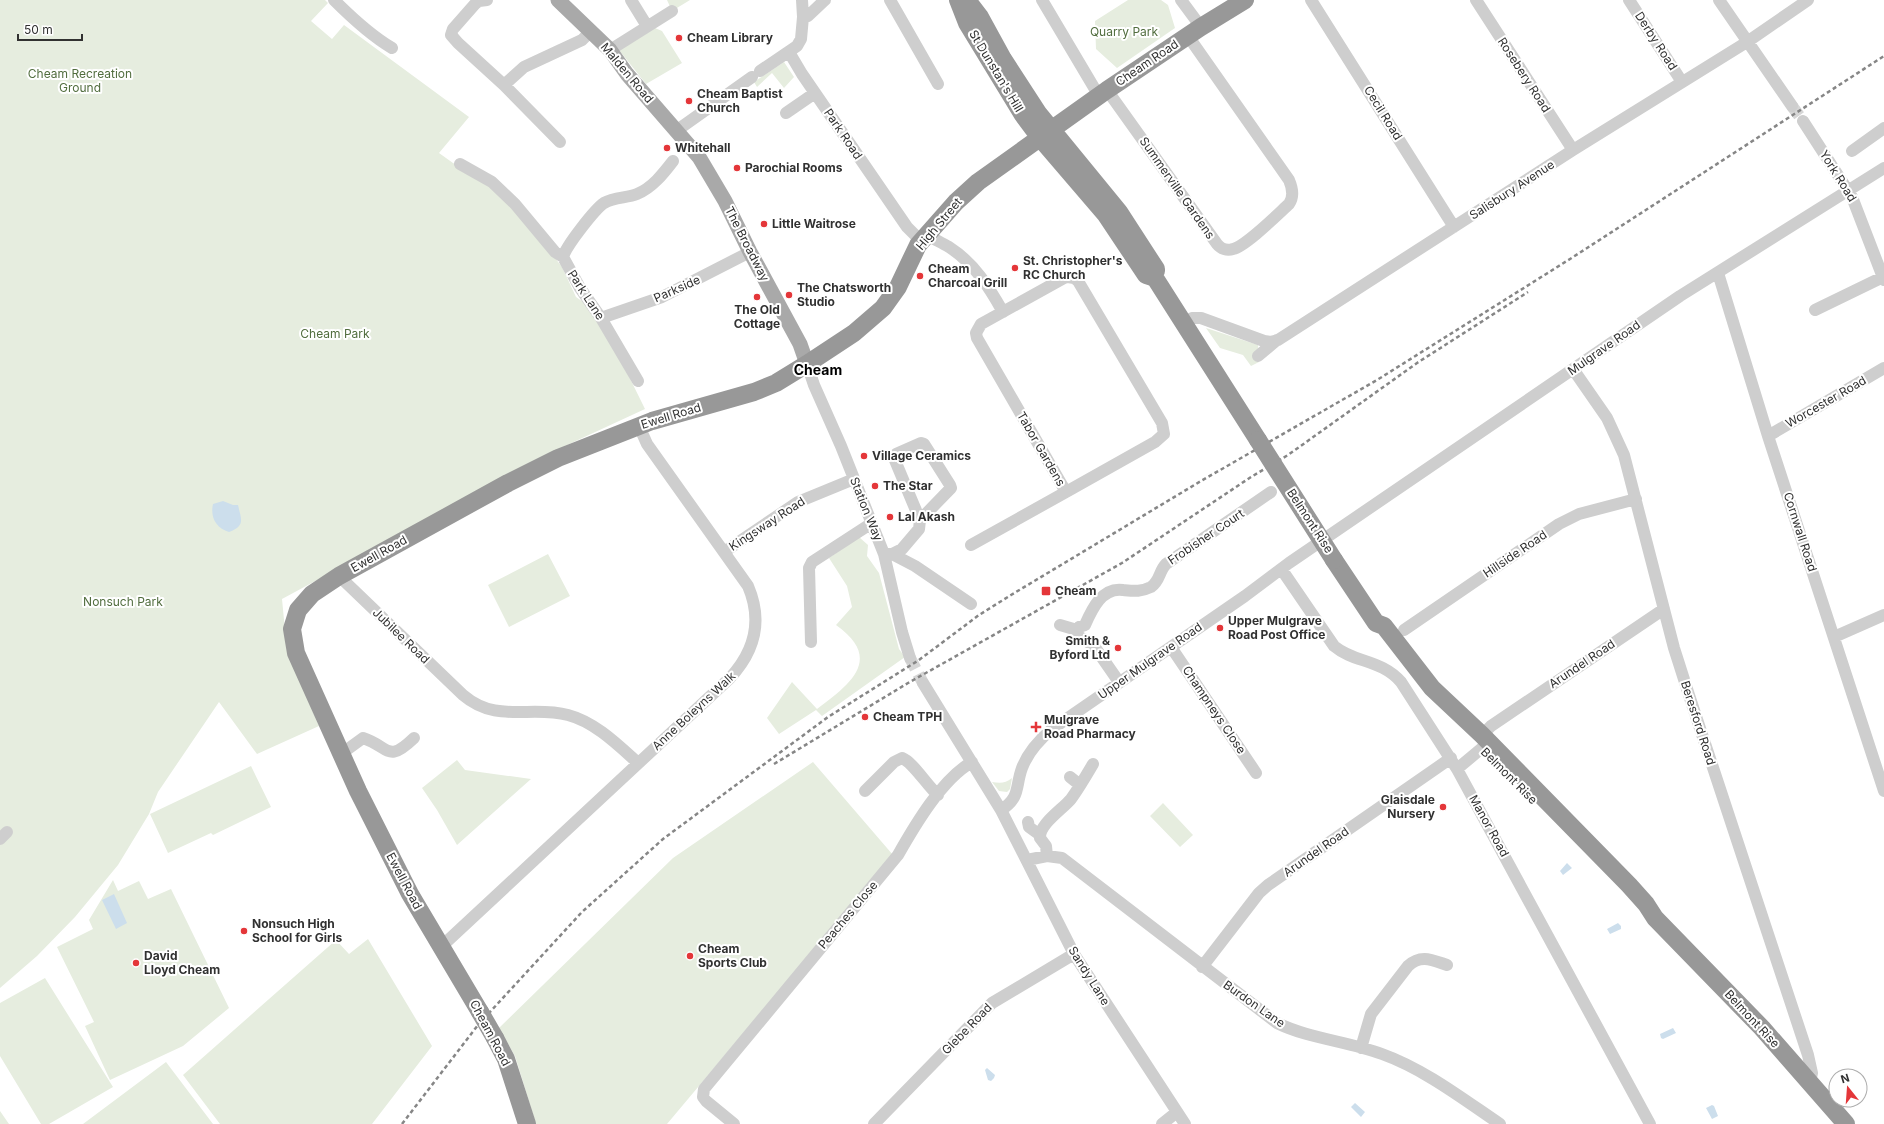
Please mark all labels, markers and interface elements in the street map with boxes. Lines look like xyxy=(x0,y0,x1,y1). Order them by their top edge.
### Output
street label: Derby Road xyxy=(1632,9,1681,73)
scale bar xyxy=(18,16,82,42)
text: 50 m xyxy=(24,22,53,37)
park label: Quarry Park xyxy=(1090,24,1159,39)
street label: St Dunstan's Hill xyxy=(966,27,1027,114)
place label: Cheam Library xyxy=(687,30,774,45)
marker: Cheam Library xyxy=(674,33,684,43)
street label: Rosebery Road xyxy=(1495,35,1554,115)
street label: Cheam Road xyxy=(1112,36,1181,89)
street label: Malden Road xyxy=(598,39,657,106)
park label: Cheam Recreation Ground xyxy=(28,66,132,95)
street label: Cecil Road xyxy=(1361,83,1406,142)
place label: Cheam Baptist Church xyxy=(697,86,783,115)
marker: Cheam Baptist Church xyxy=(684,96,694,106)
street label: Park Road xyxy=(821,105,866,162)
street label: Summerville Gardens xyxy=(1137,134,1218,242)
place label: Whitehall xyxy=(675,140,731,155)
marker: Whitehall xyxy=(662,143,672,153)
street label: York Road xyxy=(1817,147,1860,204)
street label: Salisbury Avenue xyxy=(1467,157,1557,223)
place label: Parochial Rooms xyxy=(745,160,843,175)
marker: Parochial Rooms xyxy=(732,163,742,173)
street label: High Street xyxy=(912,194,965,253)
street label: The Broadway xyxy=(722,204,773,284)
place label: Little Waitrose xyxy=(772,216,856,231)
marker: Little Waitrose xyxy=(759,219,769,229)
place label: St. Christopher's RC Church xyxy=(1023,253,1123,282)
place label: Cheam Charcoal Grill xyxy=(928,261,1007,290)
marker: St. Christopher's RC Church xyxy=(1010,263,1020,273)
street label: Park Lane xyxy=(565,267,608,323)
marker: Cheam Charcoal Grill xyxy=(915,271,925,281)
street label: Parkside xyxy=(651,272,702,305)
place label: The Chatsworth Studio xyxy=(797,280,891,309)
marker: The Chatsworth Studio xyxy=(784,290,794,300)
marker: The Old Cottage xyxy=(752,292,762,302)
place label: The Old Cottage xyxy=(734,302,780,331)
street label: Mulgrave Road xyxy=(1565,317,1643,378)
park label: Cheam Park xyxy=(300,326,370,341)
district label: Cheam xyxy=(794,361,842,378)
street label: Worcester Road xyxy=(1783,372,1869,431)
street label: Ewell Road xyxy=(639,399,703,432)
street label: Tabor Gardens xyxy=(1014,409,1069,489)
place label: Village Ceramics xyxy=(872,448,971,463)
marker: Village Ceramics xyxy=(859,451,869,461)
street label: Station Way xyxy=(847,475,886,543)
place label: The Star xyxy=(883,478,933,493)
marker: The Star xyxy=(870,481,880,491)
street label: Belmont Rise xyxy=(1284,486,1337,556)
street label: Cornwall Road xyxy=(1781,490,1820,573)
street label: Kingsway Road xyxy=(726,493,807,554)
street label: Frobisher Court xyxy=(1165,506,1247,568)
place label: Lal Akash xyxy=(898,509,955,524)
marker: Lal Akash xyxy=(885,512,895,522)
street label: Hillside Road xyxy=(1480,527,1549,580)
street label: Ewell Road xyxy=(348,532,409,575)
place label: Cheam xyxy=(1055,583,1097,598)
marker: Cheam xyxy=(1040,585,1052,597)
park label: Nonsuch Park xyxy=(83,594,163,609)
street label: Jubilee Road xyxy=(370,605,433,667)
place label: Upper Mulgrave Road Post Office xyxy=(1228,613,1325,642)
street label: Upper Mulgrave Road xyxy=(1095,619,1205,702)
marker: Upper Mulgrave Road Post Office xyxy=(1215,623,1225,633)
place label: Smith & Byford Ltd xyxy=(1049,633,1110,662)
street label: Arundel Road xyxy=(1546,636,1618,691)
marker: Smith & Byford Ltd xyxy=(1113,643,1123,653)
street label: Champneys Close xyxy=(1179,663,1249,757)
street label: Anne Boleyns Walk xyxy=(649,668,739,753)
street label: Beresford Road xyxy=(1678,679,1719,767)
place label: Cheam TPH xyxy=(873,709,942,724)
marker: Cheam TPH xyxy=(860,712,870,722)
place label: Mulgrave Road Pharmacy xyxy=(1044,712,1137,741)
marker: Mulgrave Road Pharmacy xyxy=(1031,722,1041,732)
street label: Belmont Rise xyxy=(1478,744,1541,807)
place label: Glaisdale Nursery xyxy=(1381,792,1436,821)
street label: Manor Road xyxy=(1466,792,1513,859)
marker: Glaisdale Nursery xyxy=(1438,802,1448,812)
street label: Arundel Road xyxy=(1280,823,1351,880)
street label: Ewell Road xyxy=(383,850,426,912)
street label: Peaches Close xyxy=(815,878,880,952)
place label: Nonsuch High School for Girls xyxy=(252,916,342,945)
marker: Nonsuch High School for Girls xyxy=(239,926,249,936)
place label: Cheam Sports Club xyxy=(698,941,767,970)
street label: Sandy Lane xyxy=(1065,943,1113,1008)
place label: David Lloyd Cheam xyxy=(144,948,220,977)
marker: Cheam Sports Club xyxy=(685,951,695,961)
marker: David Lloyd Cheam xyxy=(131,958,141,968)
street label: Burdon Lane xyxy=(1221,977,1288,1030)
street label: Belmont Rise xyxy=(1722,987,1783,1051)
street label: Cheam Road xyxy=(467,997,514,1068)
street label: Glebe Road xyxy=(938,1000,995,1057)
north arrow xyxy=(1828,1068,1868,1108)
text: N xyxy=(1839,1071,1851,1086)

